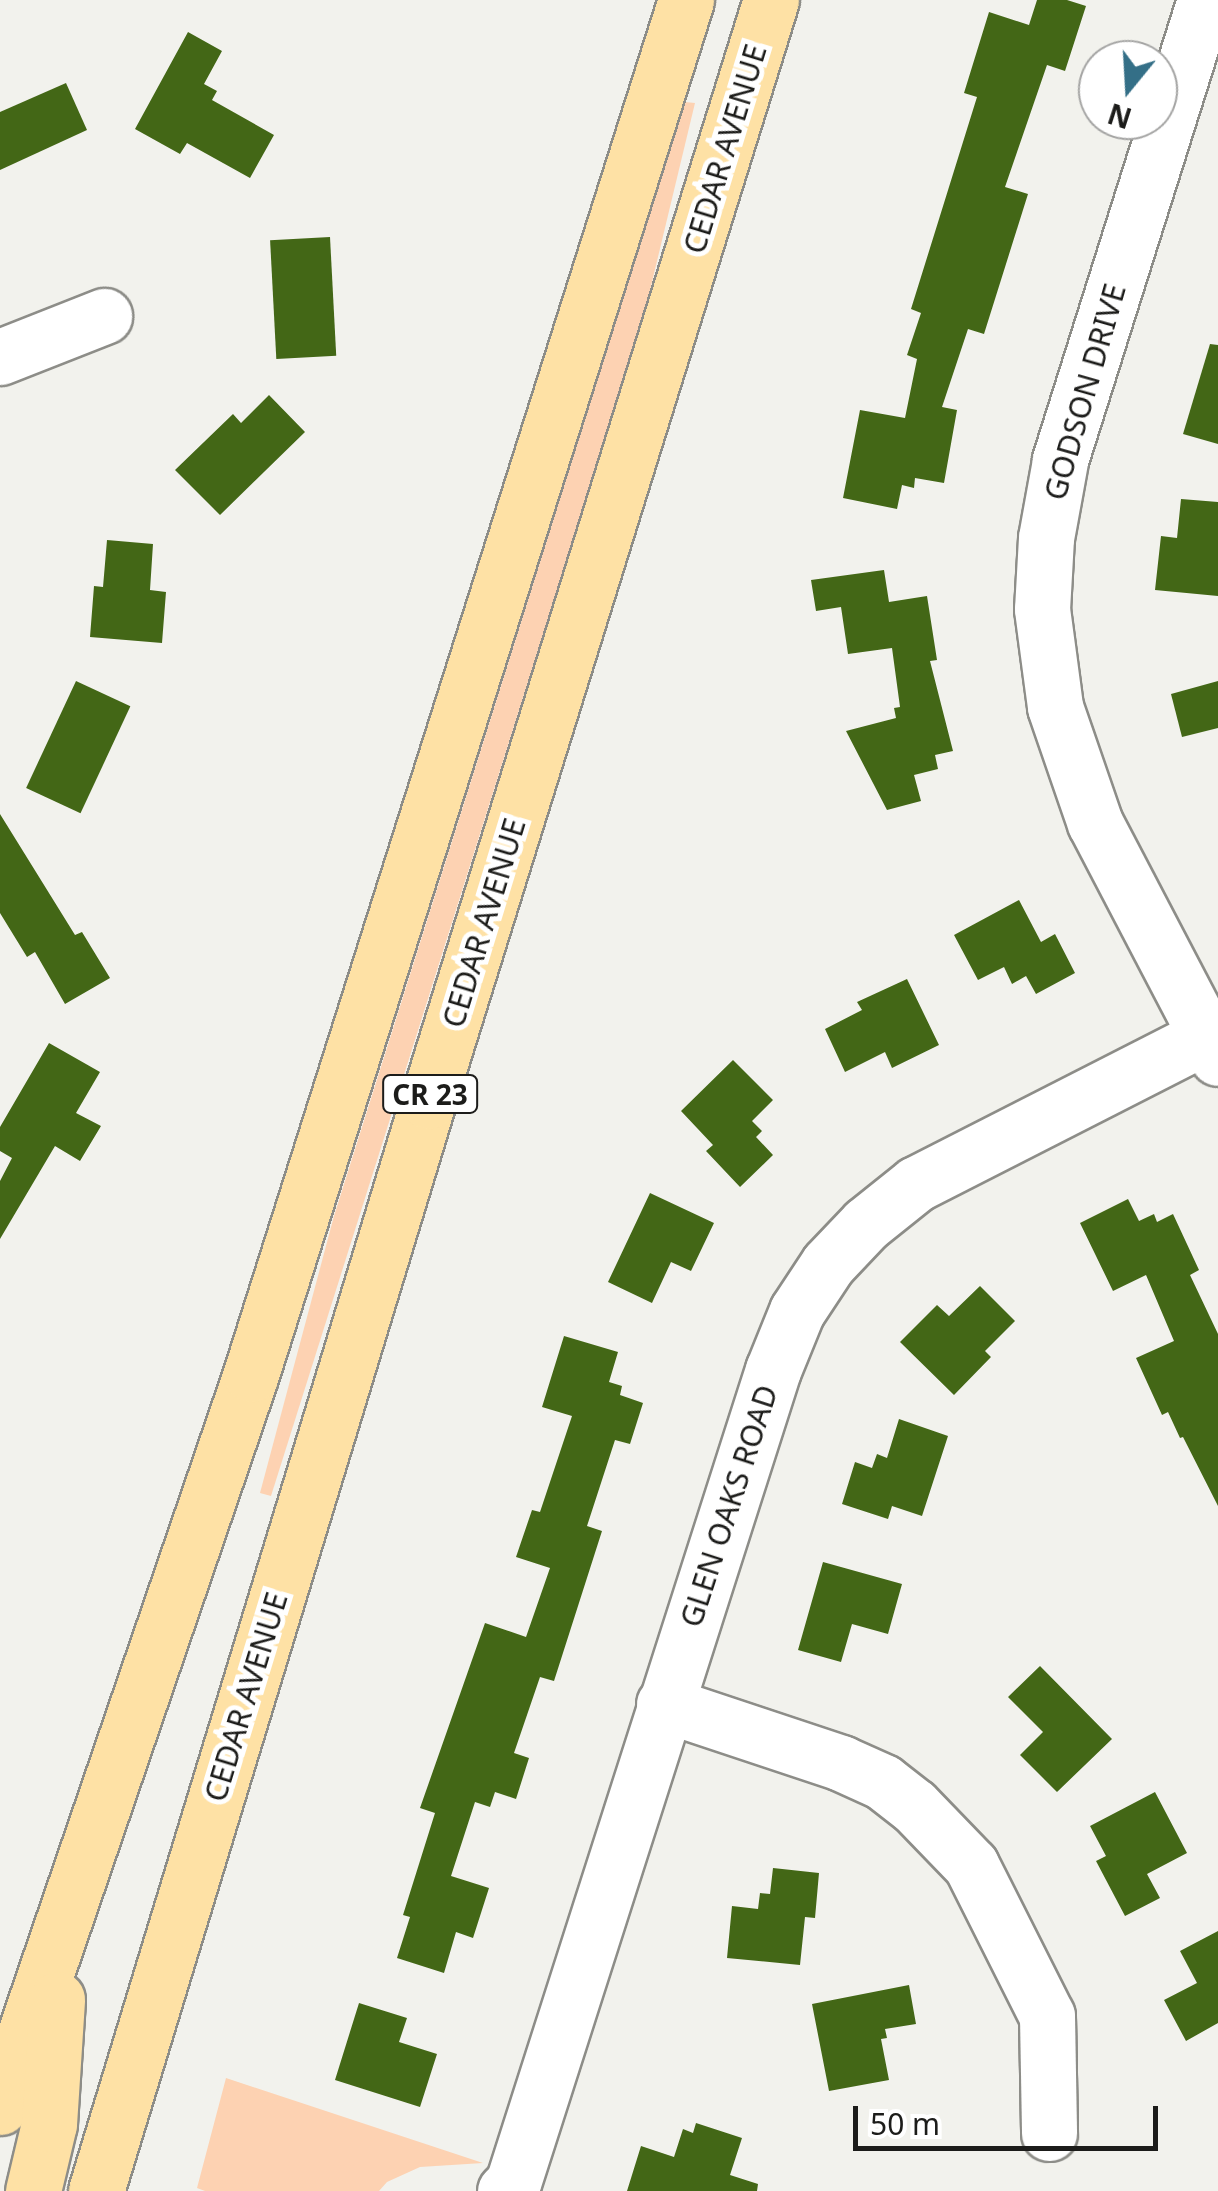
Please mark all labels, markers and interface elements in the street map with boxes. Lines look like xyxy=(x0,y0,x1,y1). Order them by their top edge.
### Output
street label: CEDAR AVENUE xyxy=(676,40,774,258)
north arrow xyxy=(1078,40,1178,140)
text: N xyxy=(1103,95,1136,138)
street label: GODSON DRIVE xyxy=(1037,280,1133,504)
street label: CEDAR AVENUE xyxy=(435,814,533,1032)
road number: CR 23 xyxy=(380,1071,480,1117)
street label: GLEN OAKS ROAD xyxy=(673,1380,785,1632)
street label: CEDAR AVENUE xyxy=(197,1588,295,1806)
scale bar xyxy=(858,2086,1163,2148)
text: 50 m xyxy=(870,2103,940,2144)

